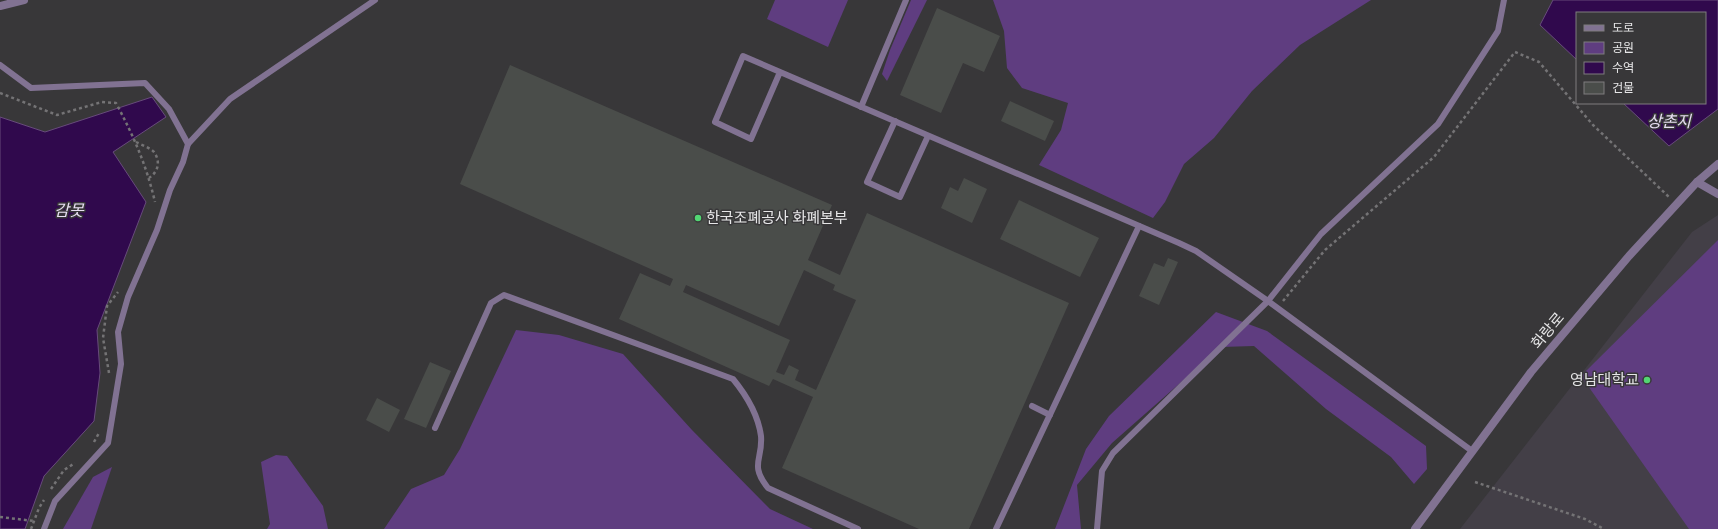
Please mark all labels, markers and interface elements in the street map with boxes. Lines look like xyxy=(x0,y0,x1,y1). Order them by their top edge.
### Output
legend xyxy=(1576,12,1706,104)
text: 도로 xyxy=(1612,19,1634,38)
text: 공원 xyxy=(1612,39,1634,58)
text: 수역 xyxy=(1612,59,1634,78)
text: 건물 xyxy=(1612,79,1634,98)
water label: 상촌지 xyxy=(1647,110,1692,134)
water label: 감못 xyxy=(54,199,85,223)
place label: 한국조폐공사 화폐본부 xyxy=(706,207,848,230)
marker: 한국조폐공사 화폐본부 xyxy=(693,213,703,223)
street label: 화랑로 xyxy=(1526,308,1570,354)
place label: 영남대학교 xyxy=(1570,369,1639,392)
marker: 영남대학교 xyxy=(1642,375,1652,385)

